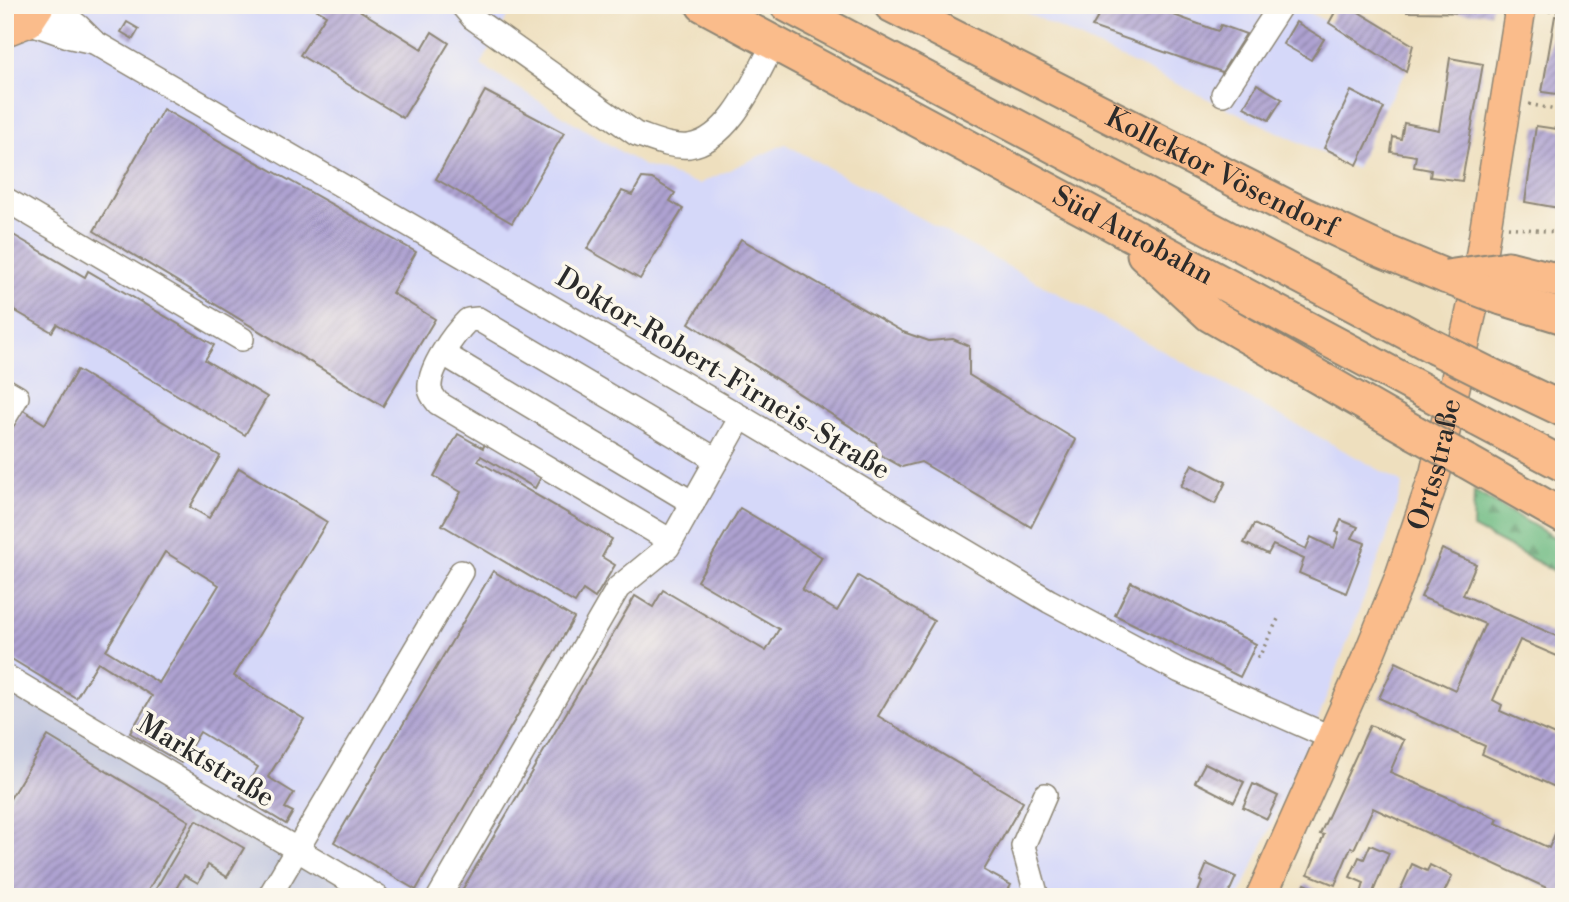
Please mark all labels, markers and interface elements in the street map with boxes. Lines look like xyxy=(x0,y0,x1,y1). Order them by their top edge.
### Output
street label: Kollektor Vösendorf xyxy=(1100,100,1345,246)
street label: Süd Autobahn xyxy=(1047,178,1220,293)
street label: Doktor-Robert-Firneis-Straße xyxy=(550,260,896,488)
street label: Ortsstraße xyxy=(1400,395,1469,535)
street label: Marktstraße xyxy=(131,706,281,816)

